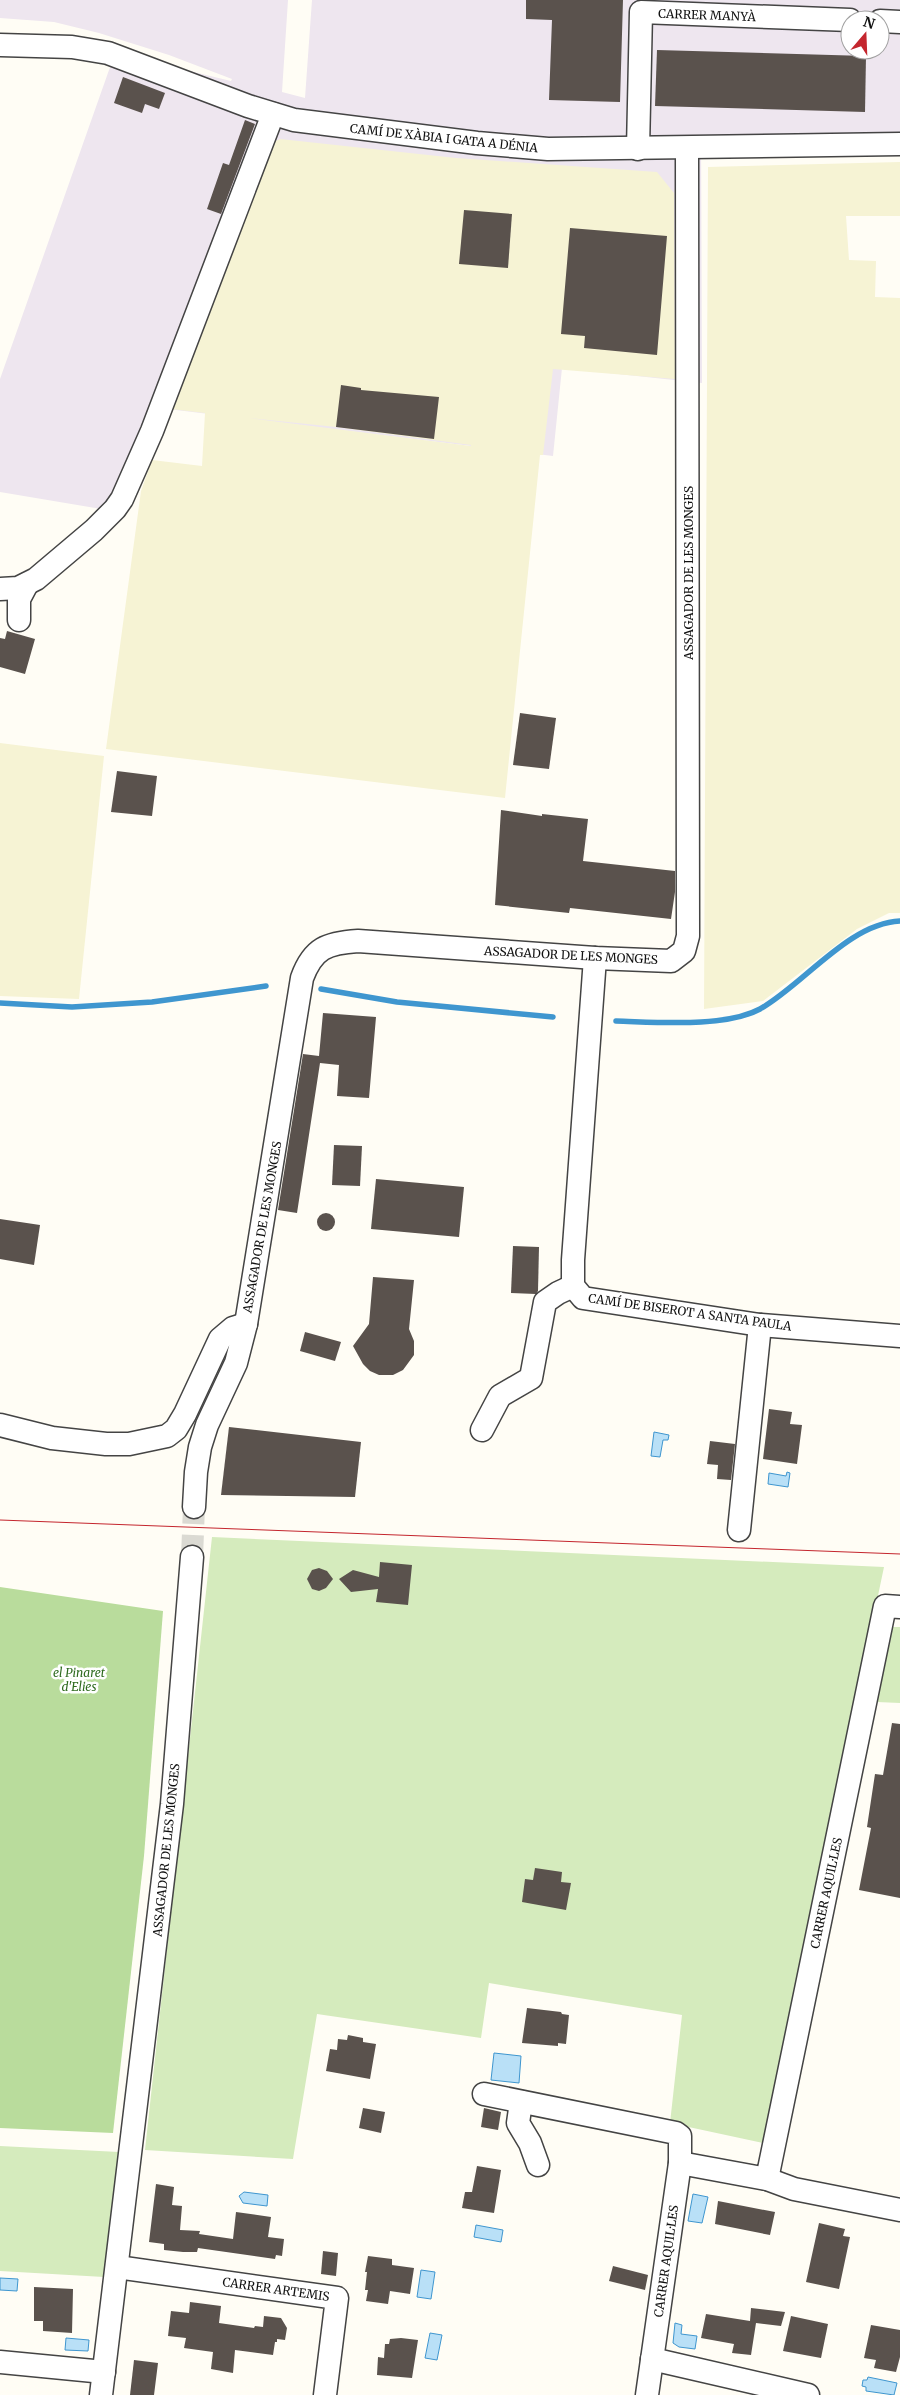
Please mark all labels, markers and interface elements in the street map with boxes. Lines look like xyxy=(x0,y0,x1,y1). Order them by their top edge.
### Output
street label: CARRER MANYÀ xyxy=(658,6,757,24)
north arrow xyxy=(840,10,890,60)
text: N xyxy=(861,12,877,33)
street label: CAMÍ DE XÀBIA I GATA A DÉNIA xyxy=(349,121,539,155)
street label: ASSAGADOR DE LES MONGES xyxy=(681,486,696,661)
street label: ASSAGADOR DE LES MONGES xyxy=(483,943,658,967)
street label: ASSAGADOR DE LES MONGES xyxy=(239,1140,285,1315)
street label: CAMÍ DE BISEROT A SANTA PAULA xyxy=(587,1290,793,1334)
park label: el Pinaret d'Elies xyxy=(53,1665,106,1694)
street label: ASSAGADOR DE LES MONGES xyxy=(149,1763,183,1938)
street label: CARRER AQUIL·LES xyxy=(807,1836,845,1950)
street label: CARRER AQUIL·LES xyxy=(651,2204,681,2318)
street label: CARRER ARTEMIS xyxy=(222,2274,330,2304)

